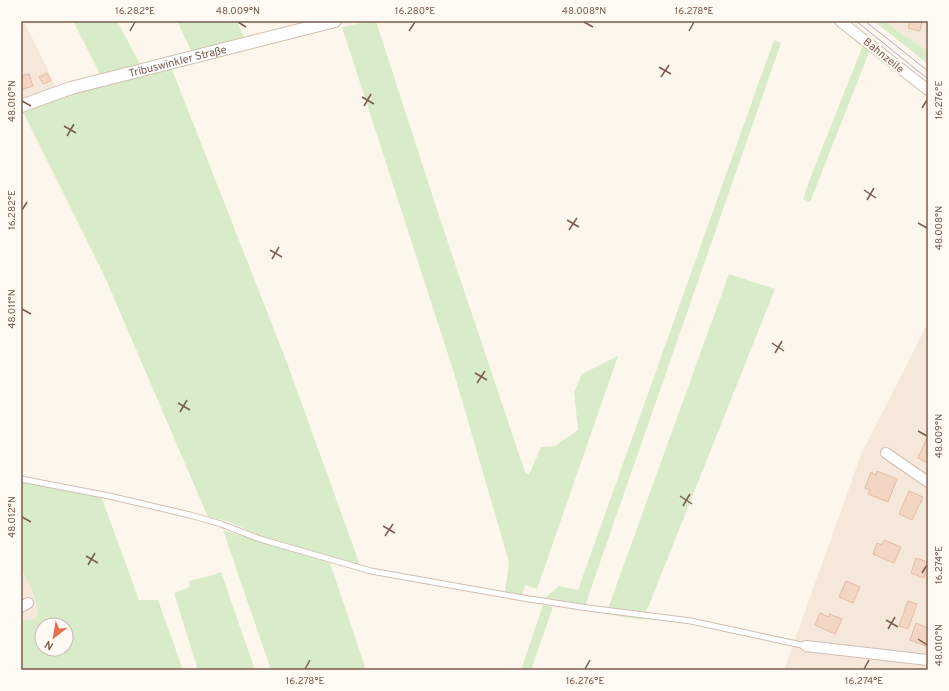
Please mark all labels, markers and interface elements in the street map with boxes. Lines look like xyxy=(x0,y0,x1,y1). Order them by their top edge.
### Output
text: 16.282°E xyxy=(115,5,155,18)
text: 48.009°N xyxy=(216,5,260,18)
text: 16.280°E xyxy=(395,5,435,18)
text: 48.008°N xyxy=(562,5,606,18)
text: 16.278°E xyxy=(674,5,714,18)
street label: Bahnzeile xyxy=(860,35,907,77)
street label: Tribuswinkler Straße xyxy=(127,43,228,81)
text: 48.010°N xyxy=(6,80,19,122)
text: 16.276°E xyxy=(933,81,946,119)
text: 16.282°E xyxy=(6,190,19,230)
text: 48.008°N xyxy=(933,206,946,250)
text: 48.011°N xyxy=(6,289,19,329)
text: 48.009°N xyxy=(933,414,946,458)
text: 48.012°N xyxy=(6,496,19,538)
text: 16.274°E xyxy=(933,546,946,584)
north arrow xyxy=(34,617,74,657)
text: 48.010°N xyxy=(933,624,946,666)
text: N xyxy=(42,637,56,653)
text: 16.278°E xyxy=(285,675,325,688)
text: 16.276°E xyxy=(566,675,604,688)
text: 16.274°E xyxy=(845,675,883,688)

